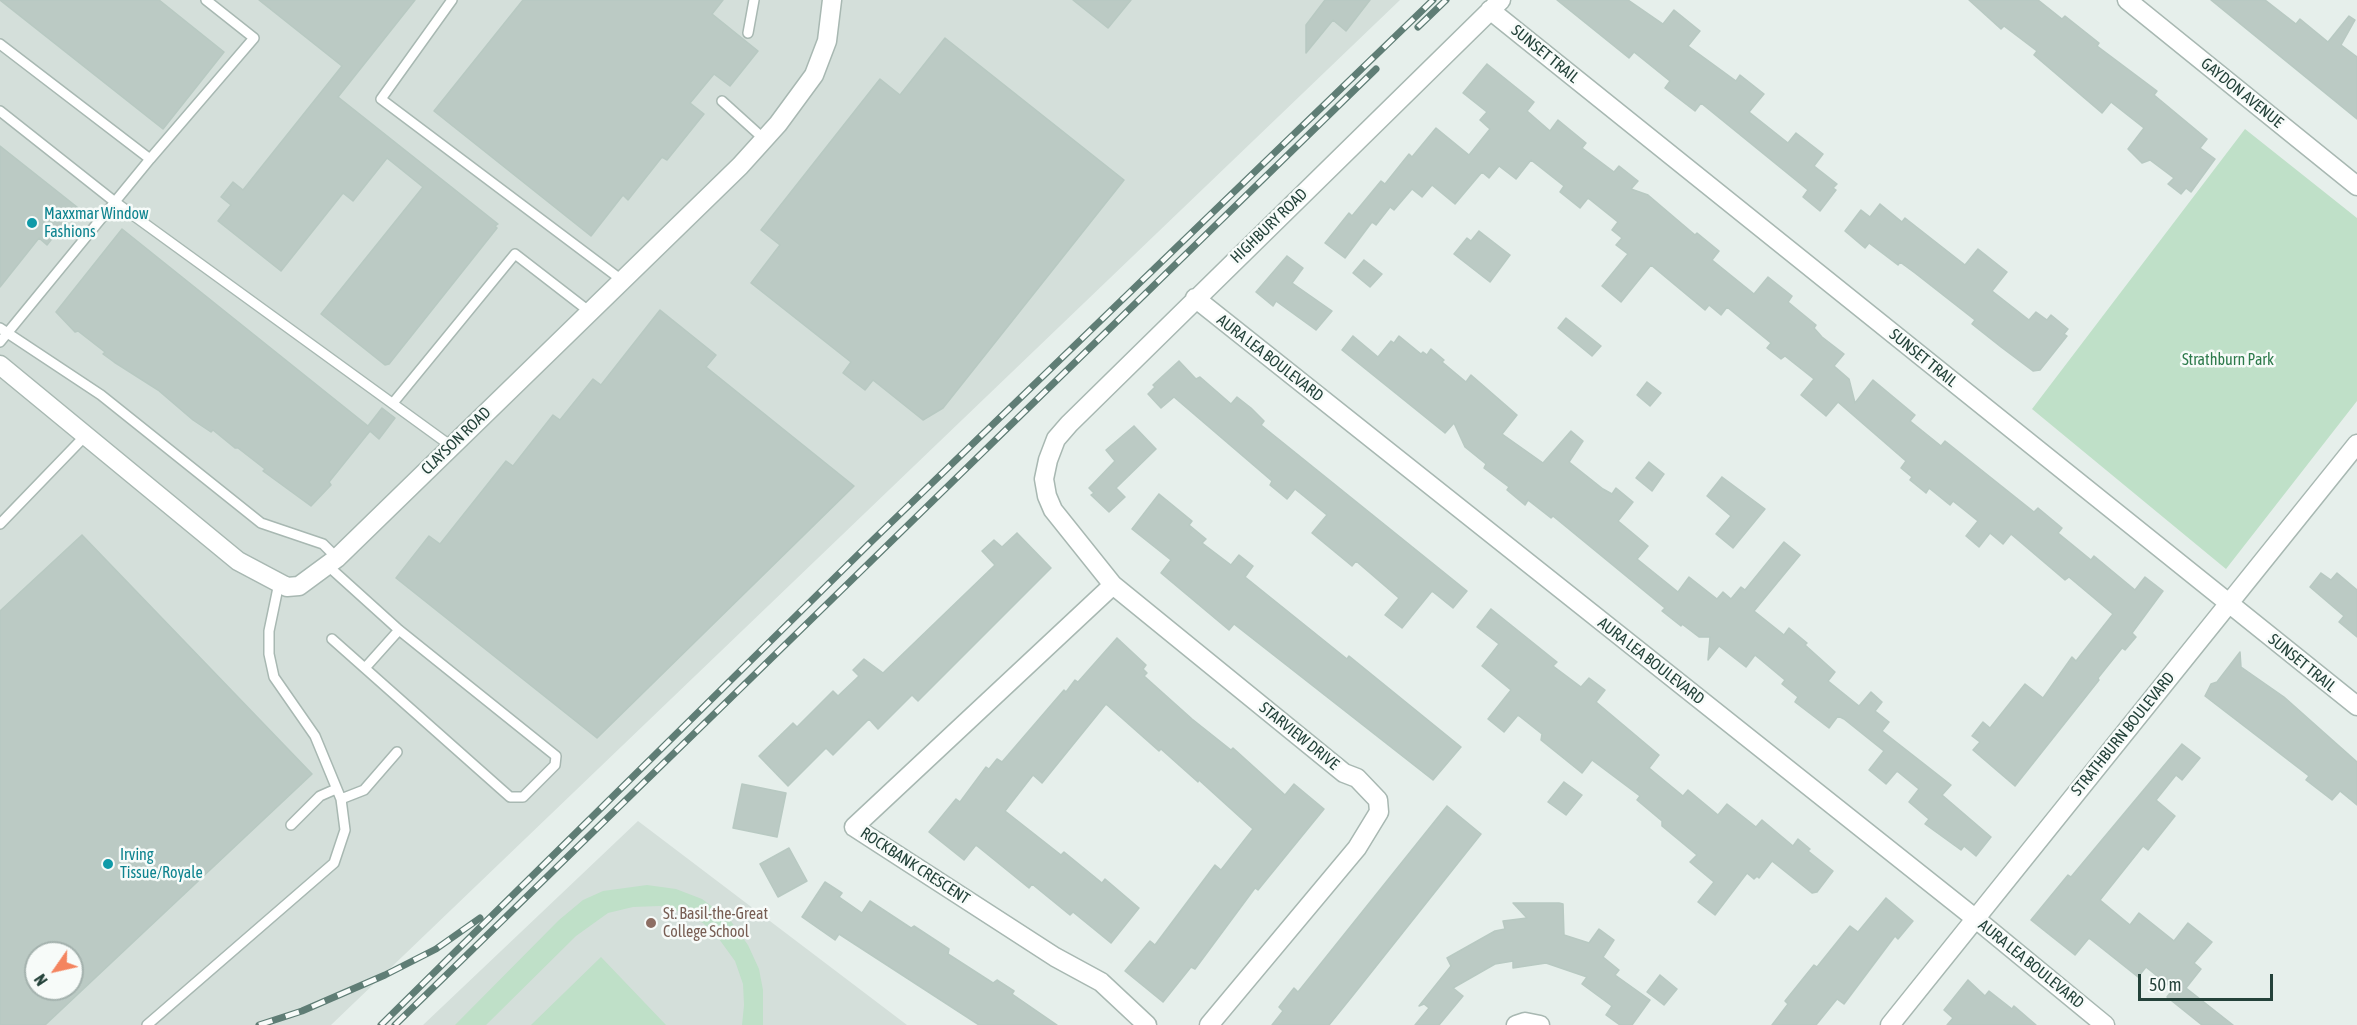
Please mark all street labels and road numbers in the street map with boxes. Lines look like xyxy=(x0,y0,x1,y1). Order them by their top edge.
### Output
street label: SUNSET TRAIL xyxy=(1507,21,1583,87)
street label: GAYDON AVENUE xyxy=(2197,54,2287,132)
street label: HIGHBURY ROAD xyxy=(1227,185,1311,267)
street label: AURA LEA BOULEVARD xyxy=(1213,310,1327,406)
street label: SUNSET TRAIL xyxy=(1885,325,1961,391)
street label: CLAYSON ROAD xyxy=(417,403,495,479)
street label: AURA LEA BOULEVARD xyxy=(1594,613,1708,709)
street label: SUNSET TRAIL xyxy=(2264,630,2340,696)
street label: STRATHBURN BOULEVARD xyxy=(2067,668,2179,800)
street label: STARVIEW DRIVE xyxy=(1255,698,1343,774)
street label: ROCKBANK CRESCENT xyxy=(857,824,973,908)
street label: AURA LEA BOULEVARD xyxy=(1974,916,2088,1012)

